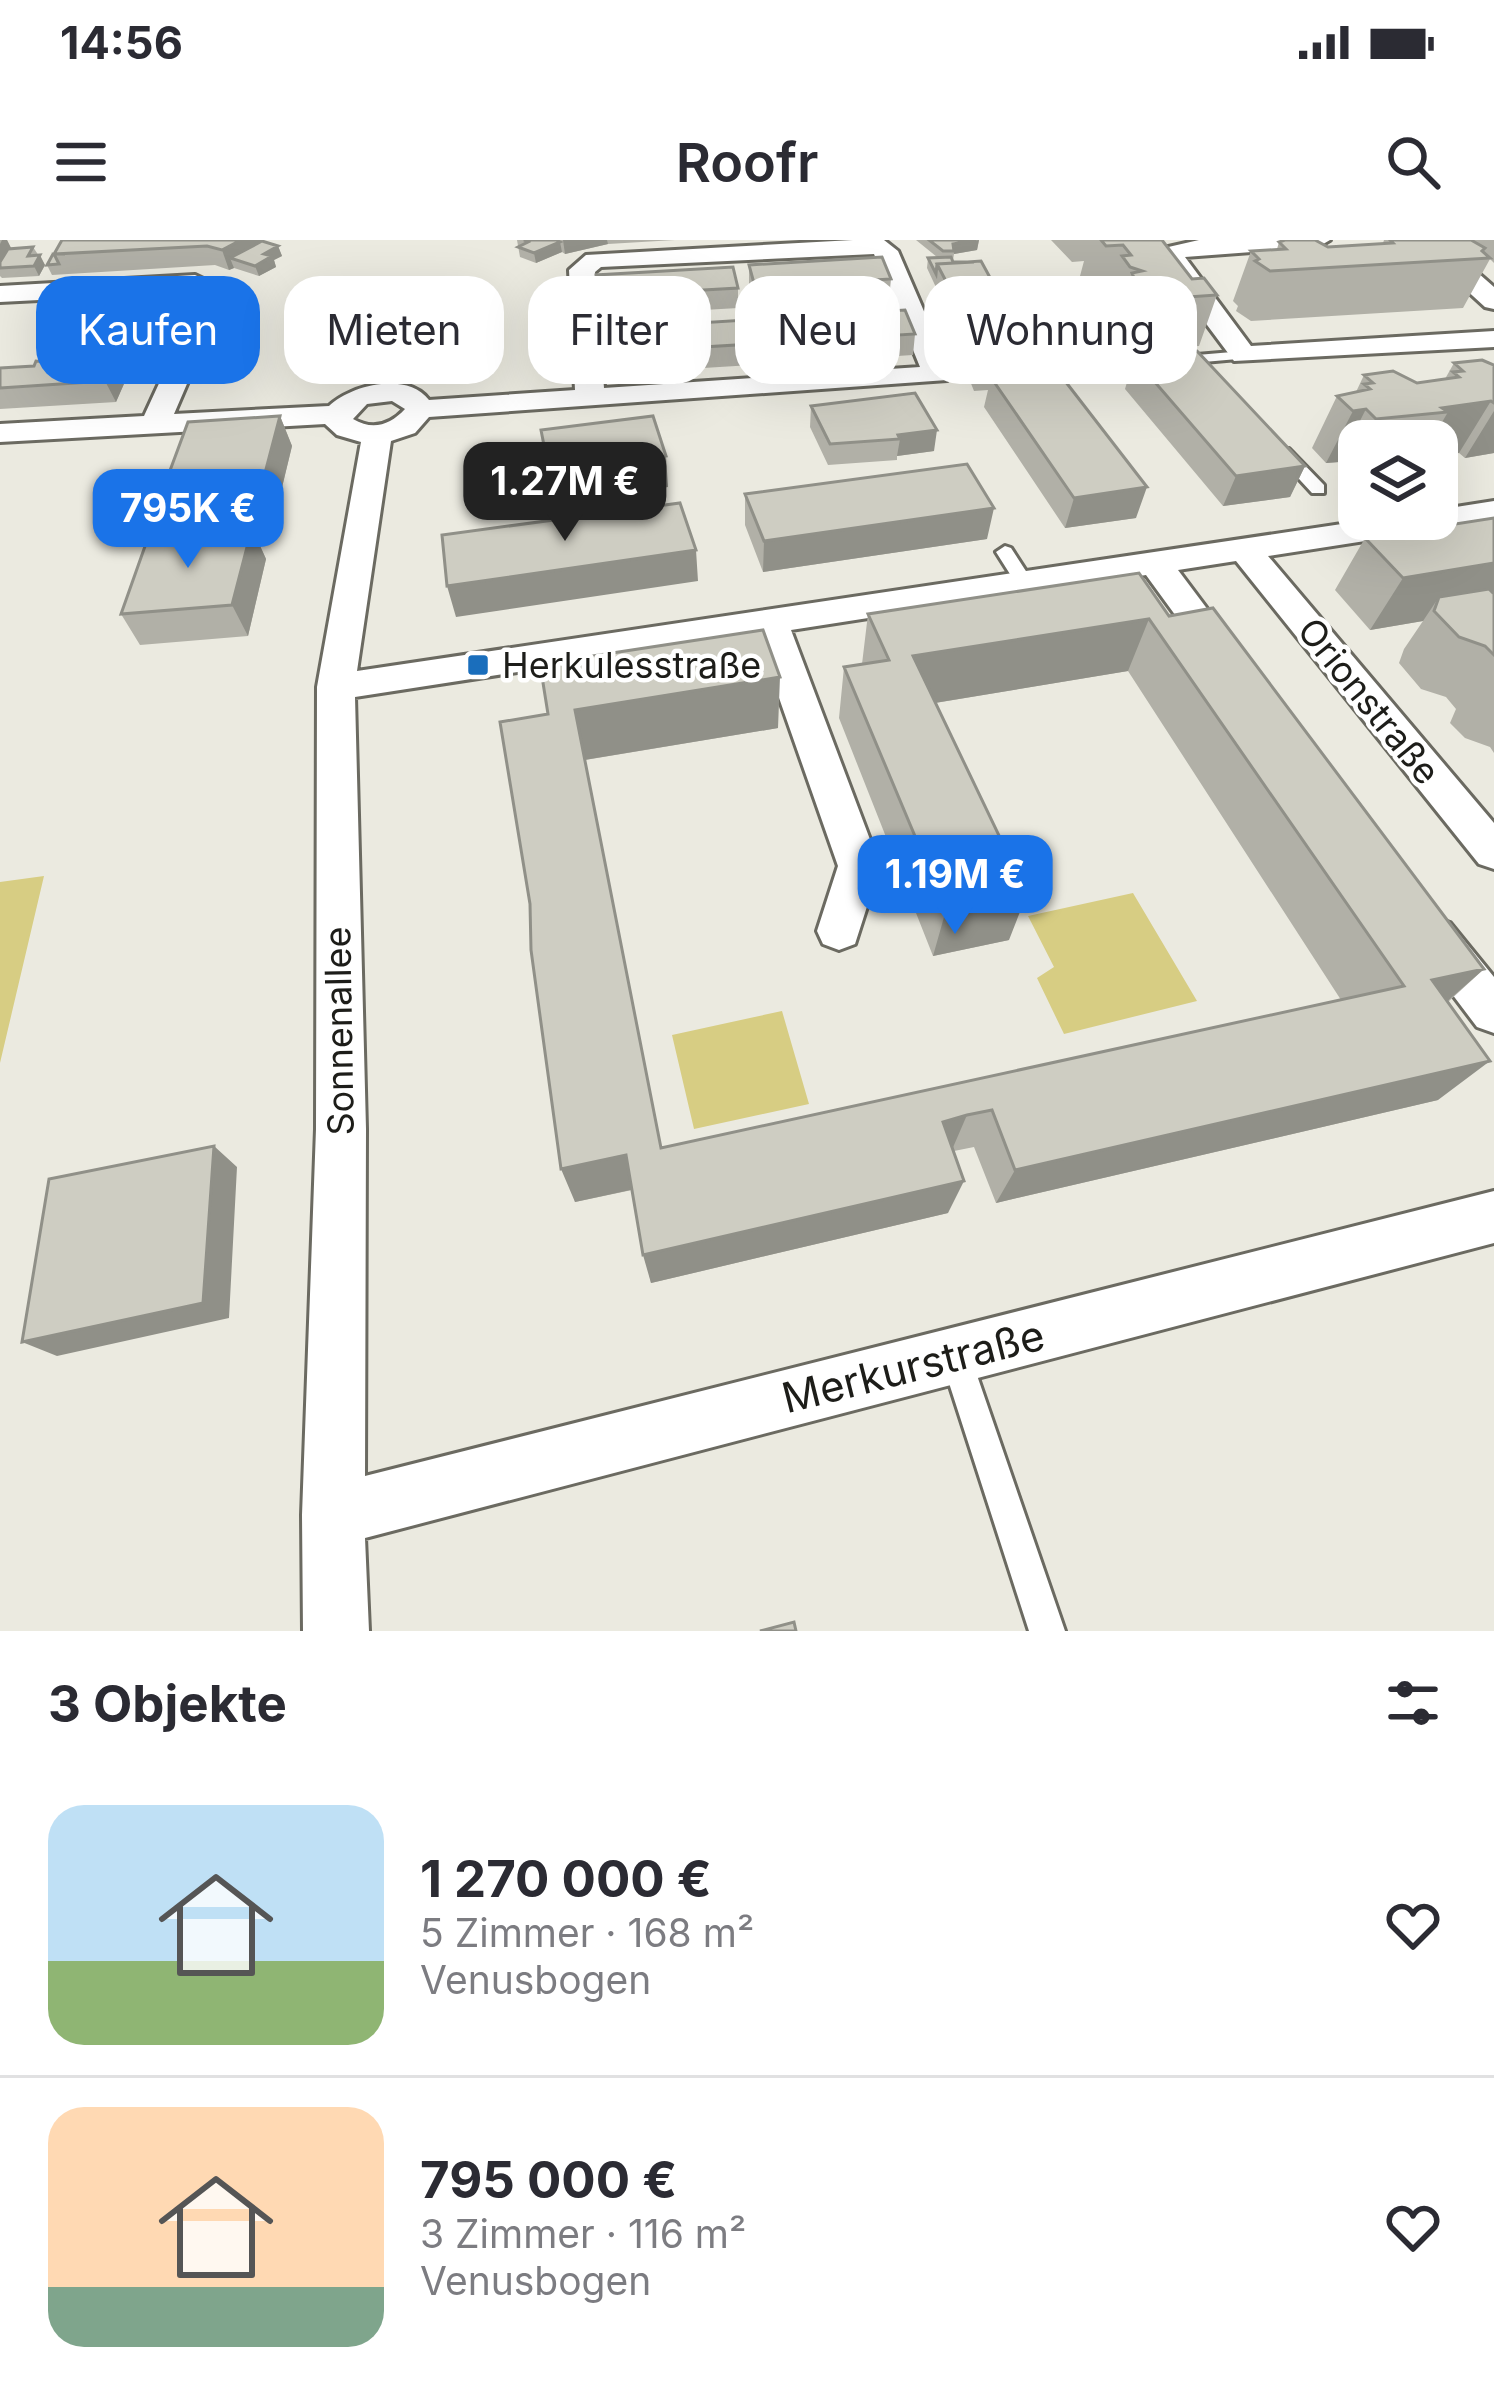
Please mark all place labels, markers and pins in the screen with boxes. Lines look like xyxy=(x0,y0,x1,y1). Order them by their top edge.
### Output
pin: 1.27M € xyxy=(454,442,676,544)
pin: 795K € xyxy=(90,469,286,571)
place label: Herkulesstraße xyxy=(502,643,761,687)
marker: Herkulesstraße xyxy=(465,652,491,678)
pin: 1.19M € xyxy=(844,835,1066,937)

